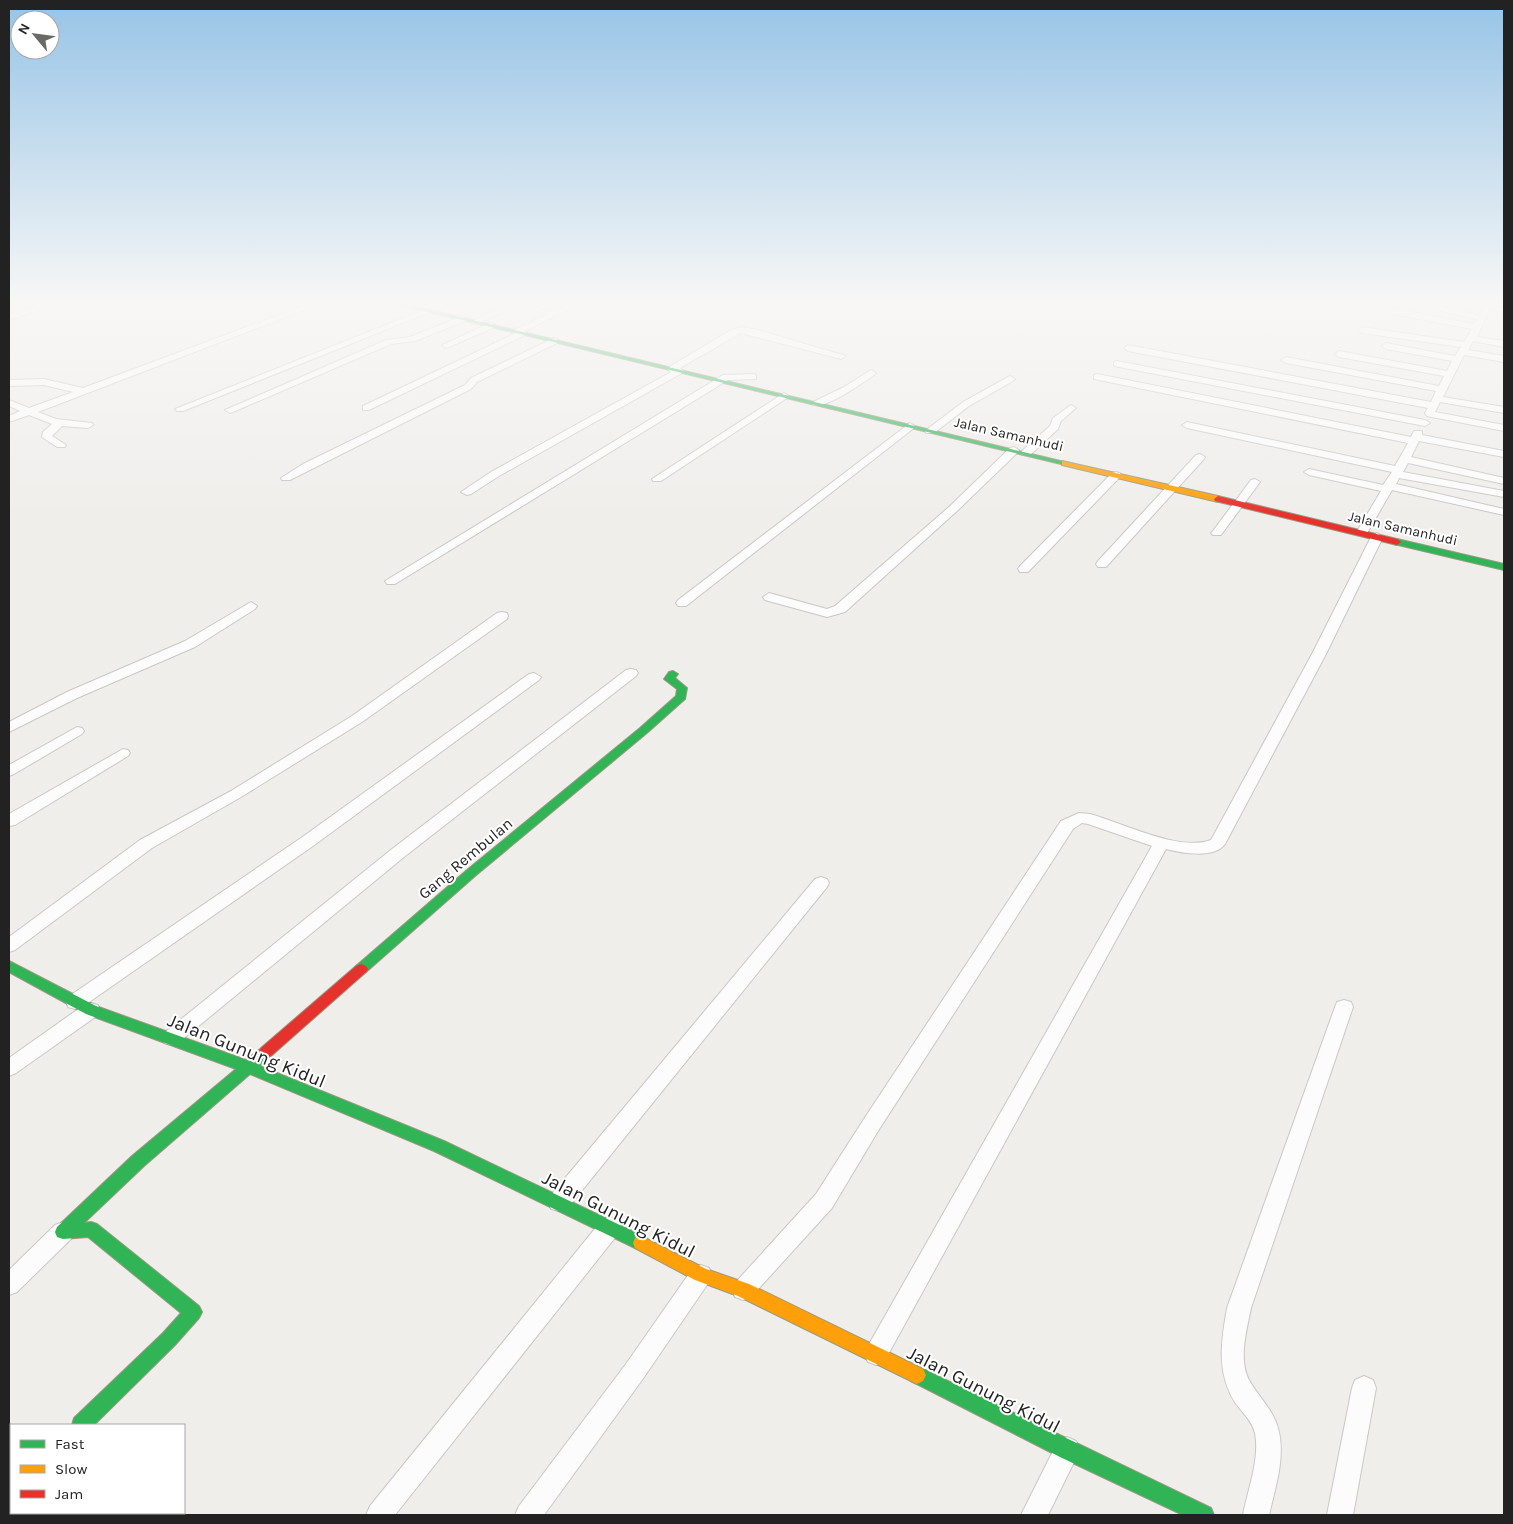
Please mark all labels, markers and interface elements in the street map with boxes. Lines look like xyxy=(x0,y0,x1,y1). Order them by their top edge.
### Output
north arrow xyxy=(10,10,60,60)
text: N xyxy=(14,20,34,37)
street label: Jalan Samanhudi xyxy=(953,414,1065,455)
street label: Jalan Samanhudi xyxy=(1347,508,1459,549)
street label: Gang Rembulan xyxy=(415,814,516,903)
street label: Jalan Gunung Kidul xyxy=(164,1009,329,1093)
street label: Jalan Gunung Kidul xyxy=(538,1167,699,1263)
street label: Jalan Gunung Kidul xyxy=(903,1342,1064,1438)
legend xyxy=(10,1424,185,1514)
text: Fast xyxy=(55,1435,85,1453)
text: Slow xyxy=(55,1460,87,1478)
text: Jam xyxy=(55,1485,83,1503)

